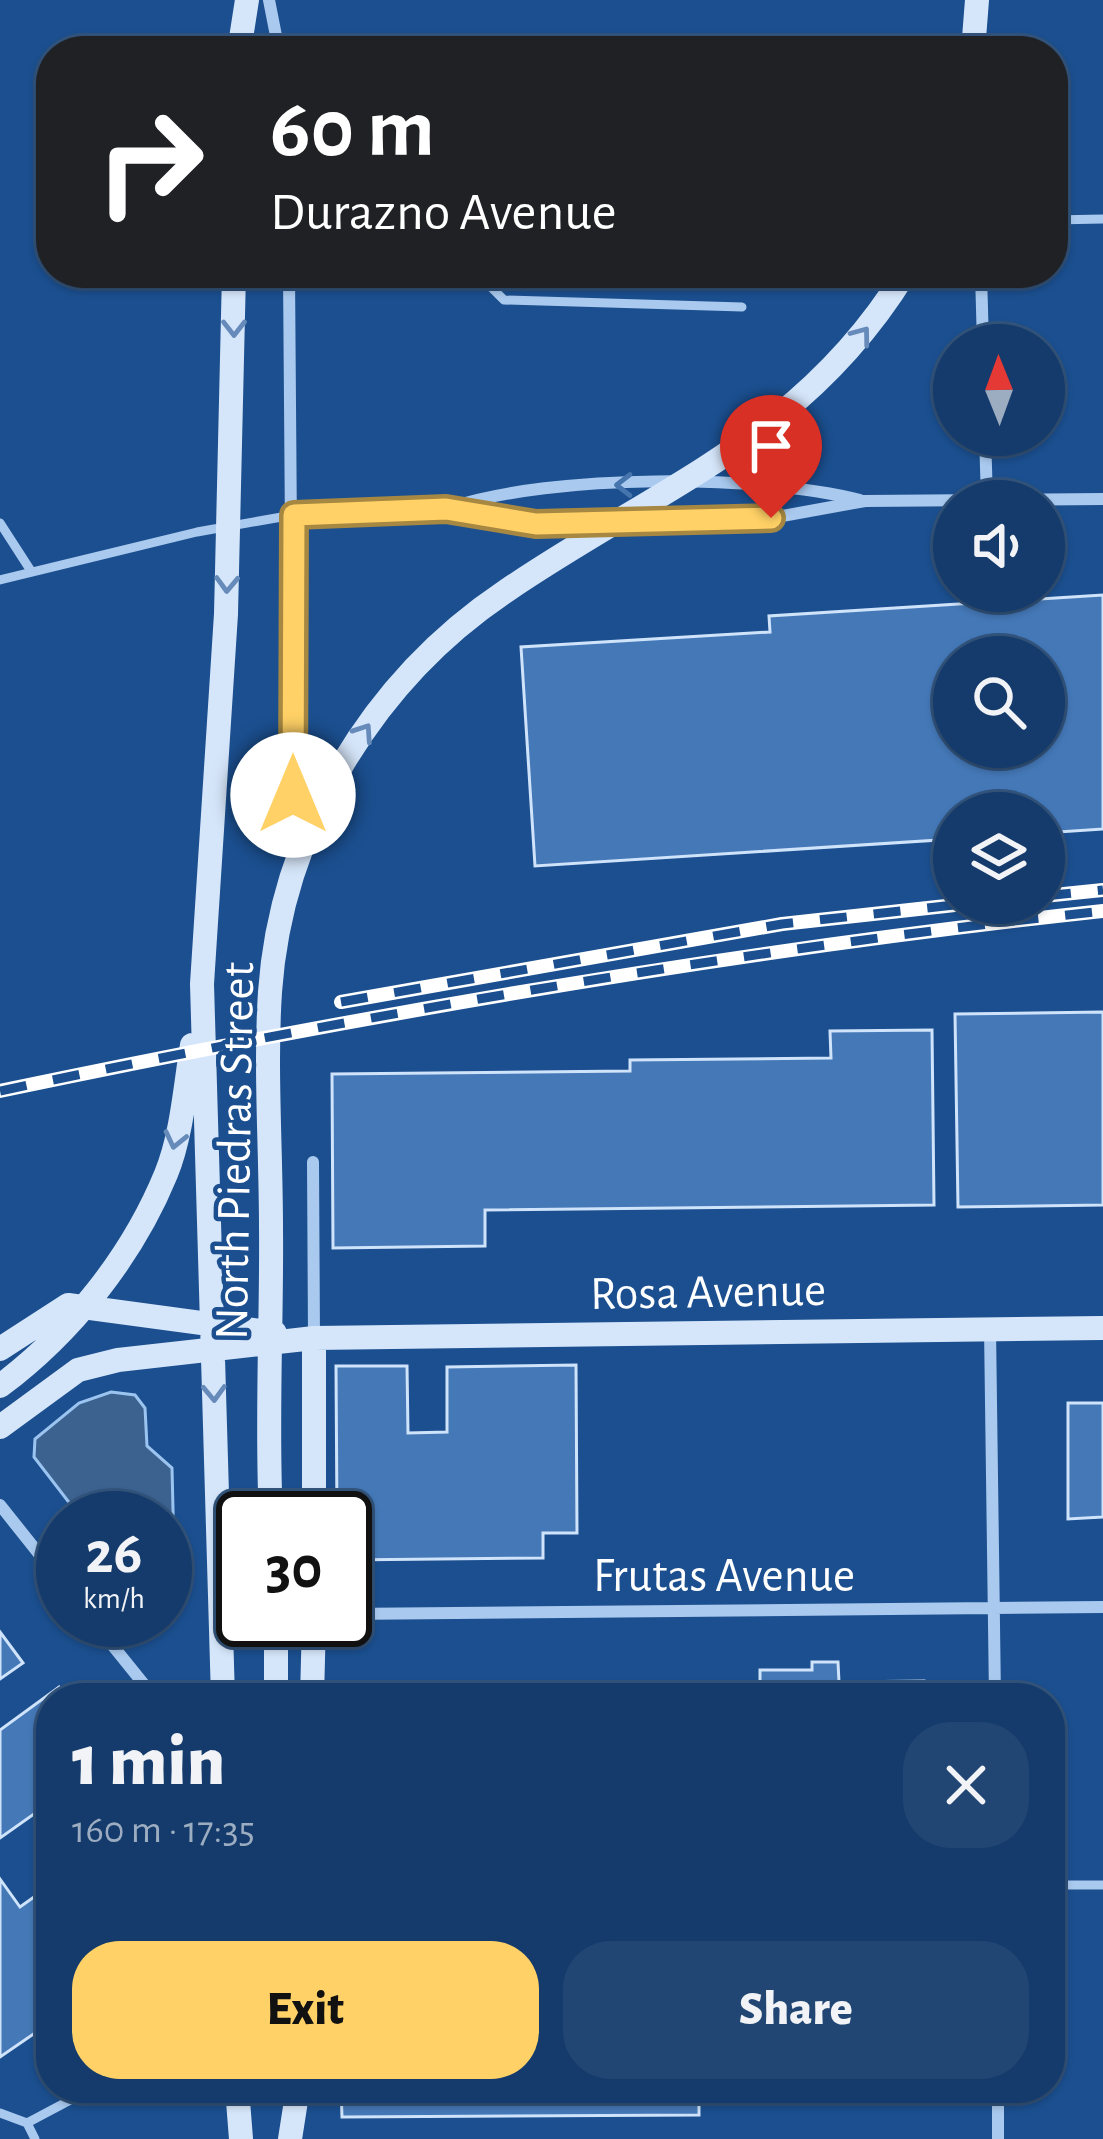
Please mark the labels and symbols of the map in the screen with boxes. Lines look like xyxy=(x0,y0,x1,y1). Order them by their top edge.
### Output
one-way arrow xyxy=(221,320,247,338)
north arrow xyxy=(933,324,1065,456)
one-way arrow xyxy=(848,327,869,349)
pin xyxy=(720,395,822,518)
one-way arrow xyxy=(614,472,633,498)
one-way arrow xyxy=(214,575,240,594)
one-way arrow xyxy=(350,723,372,745)
position arrow xyxy=(230,732,356,858)
street label: North Piedras Street xyxy=(209,962,263,1340)
one-way arrow xyxy=(163,1130,188,1150)
street label: Rosa Avenue xyxy=(590,1267,827,1319)
one-way arrow xyxy=(201,1384,227,1403)
speed limit sign: 30 xyxy=(216,1491,372,1647)
street label: Frutas Avenue xyxy=(593,1553,855,1601)

